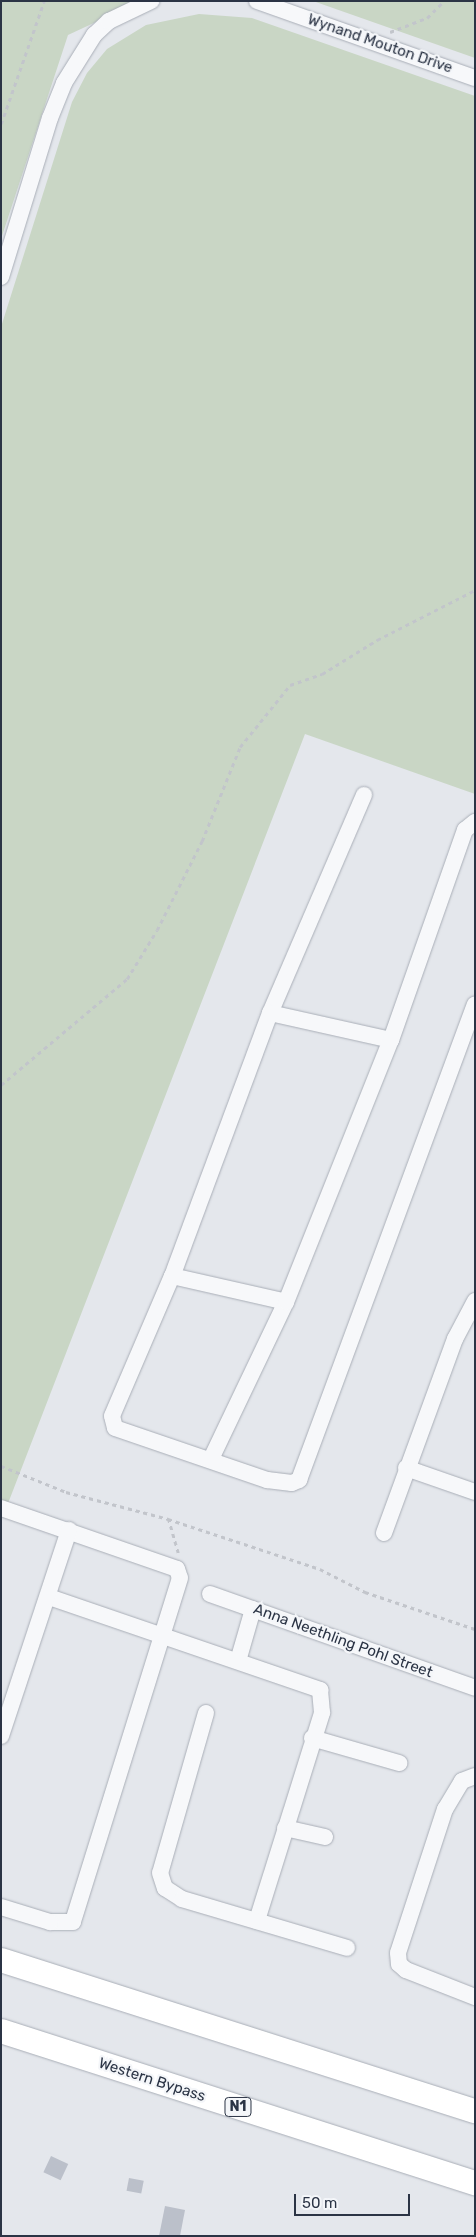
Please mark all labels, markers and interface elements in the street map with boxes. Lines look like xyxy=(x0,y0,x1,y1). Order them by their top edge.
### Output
street label: Wynand Mouton Drive xyxy=(305,11,455,77)
street label: Anna Neethling Pohl Street xyxy=(251,1600,435,1682)
street label: Western Bypass xyxy=(96,2054,208,2106)
road number: N1 xyxy=(224,2096,252,2118)
scale bar xyxy=(296,2184,412,2216)
text: 50 m xyxy=(302,2194,337,2212)

